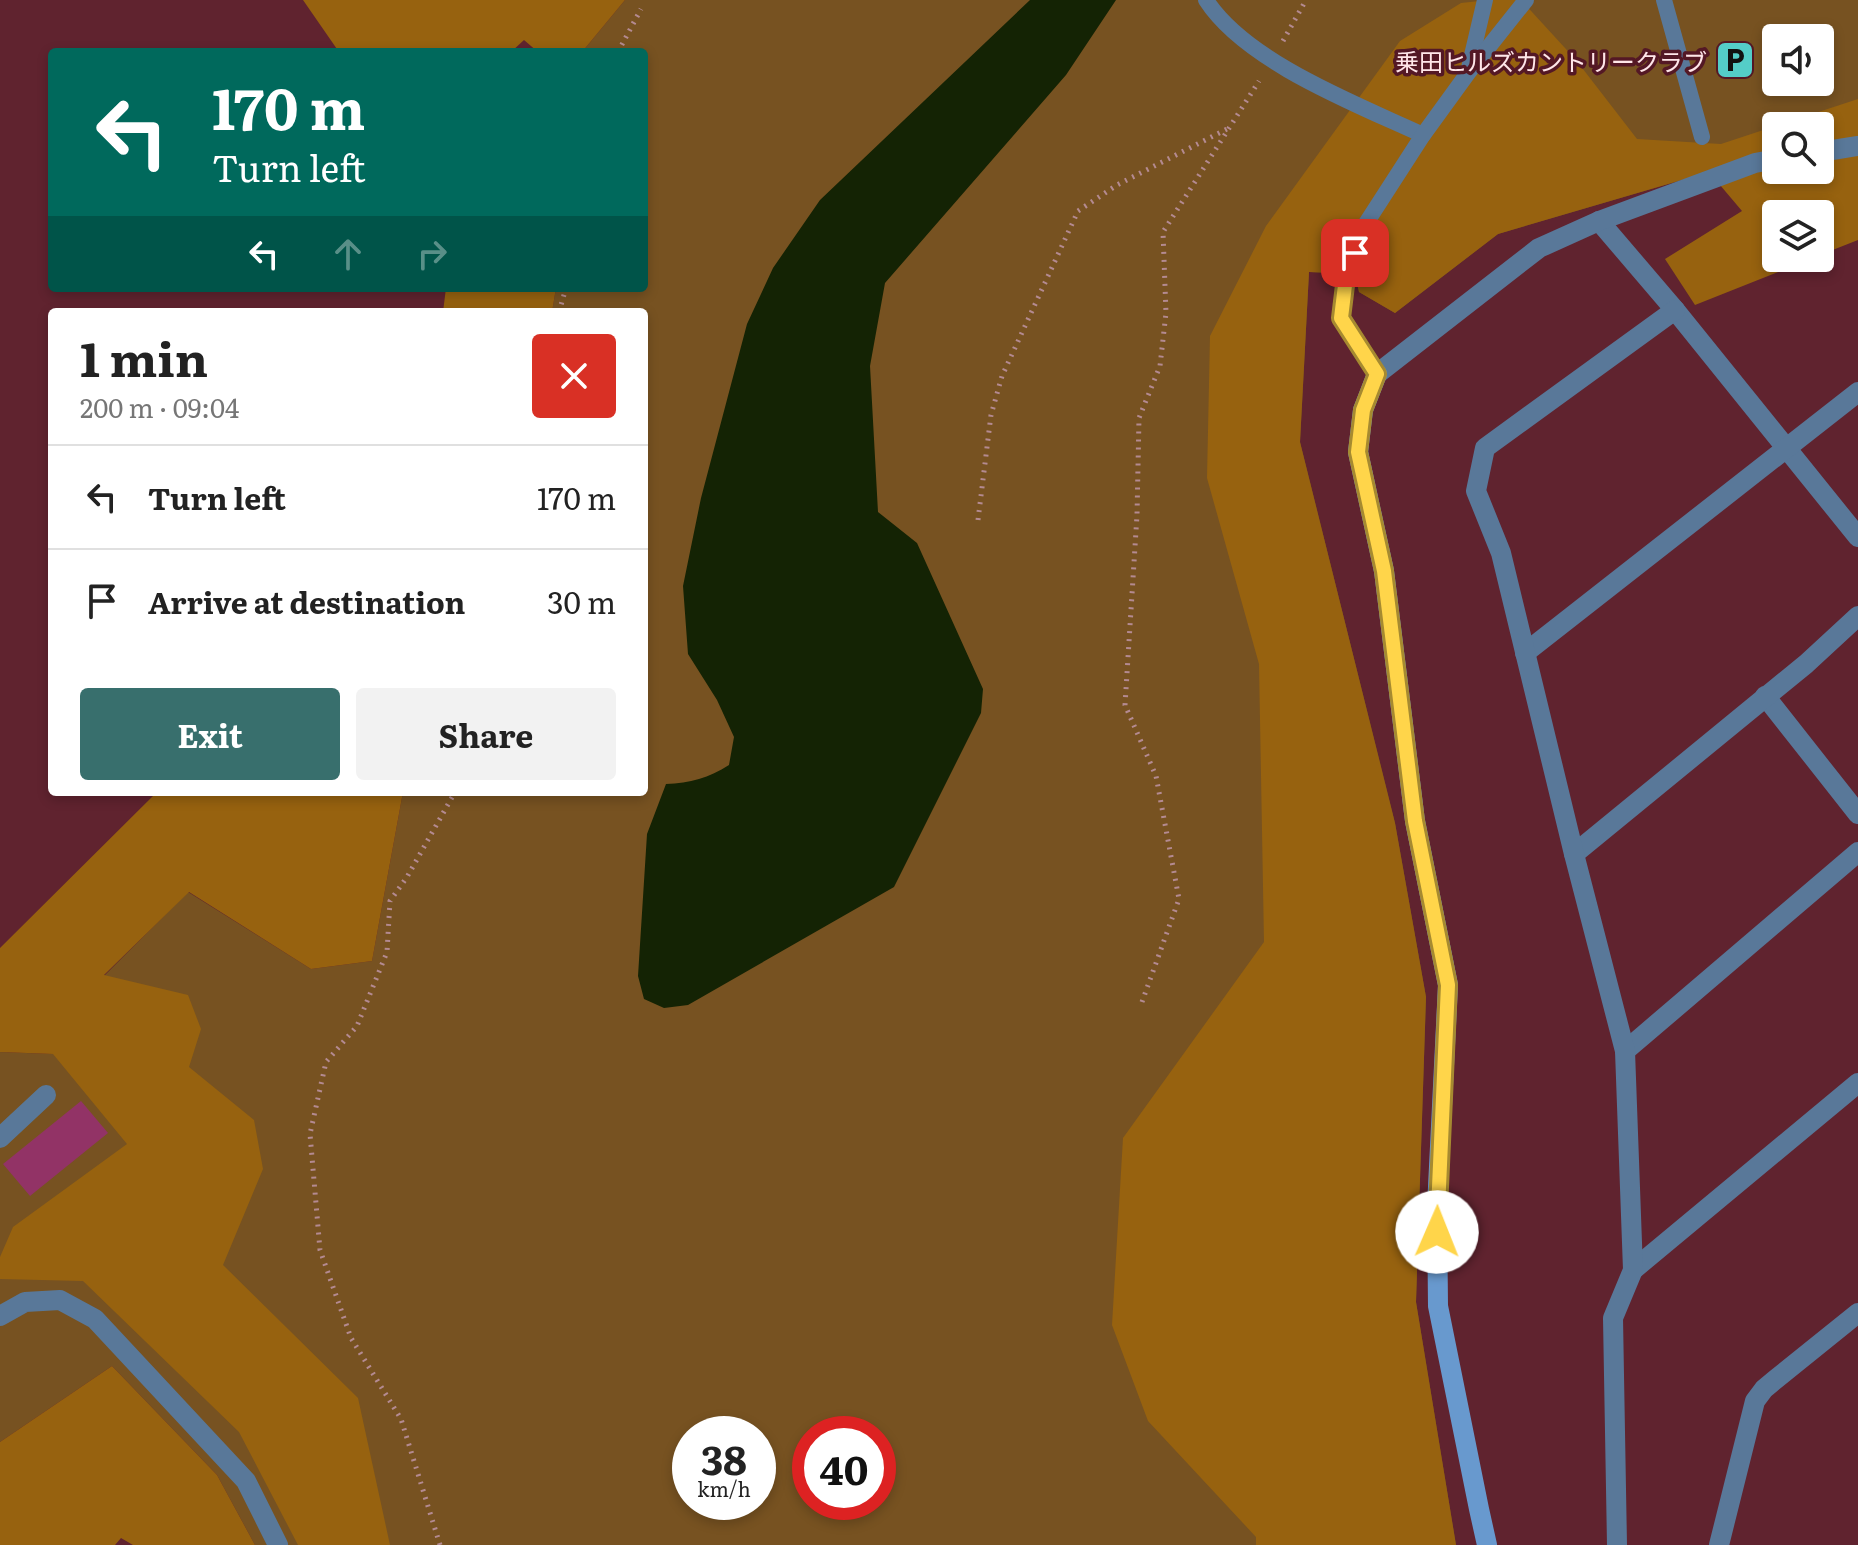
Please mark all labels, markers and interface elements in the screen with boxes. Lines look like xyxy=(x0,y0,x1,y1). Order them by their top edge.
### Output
map controls xyxy=(1762,24,1834,272)
button: sound xyxy=(1762,24,1834,96)
parking icon: 乗田ヒルズカントリークラブ xyxy=(1714,39,1756,81)
place label: 乗田ヒルズカントリークラブ xyxy=(1395,43,1707,78)
text: 170 m xyxy=(212,64,365,147)
icon: left xyxy=(80,80,184,184)
button: search xyxy=(1762,112,1834,184)
text: Turn left xyxy=(212,140,366,193)
button: layers xyxy=(1762,200,1834,272)
pin xyxy=(1321,219,1389,287)
icon: arrive xyxy=(1333,231,1377,275)
icon: left xyxy=(242,232,286,276)
icon: ahead xyxy=(326,232,370,276)
icon: right xyxy=(410,232,454,276)
text: 1 min xyxy=(80,321,208,392)
button: close xyxy=(532,334,616,418)
text: 200 m · 09:04 xyxy=(80,387,239,426)
icon: left xyxy=(80,475,124,519)
text: Turn left xyxy=(148,475,286,519)
text: 170 m xyxy=(537,475,616,519)
icon: arrive xyxy=(80,579,124,623)
text: Arrive at destination xyxy=(148,579,465,623)
text: 30 m xyxy=(547,579,616,623)
button: Exit xyxy=(80,688,340,780)
button: Share xyxy=(356,688,616,780)
position arrow xyxy=(1395,1190,1479,1274)
speed limit sign: 40 xyxy=(792,1416,896,1520)
text: 38 xyxy=(701,1428,747,1487)
text: km/h xyxy=(697,1473,751,1503)

